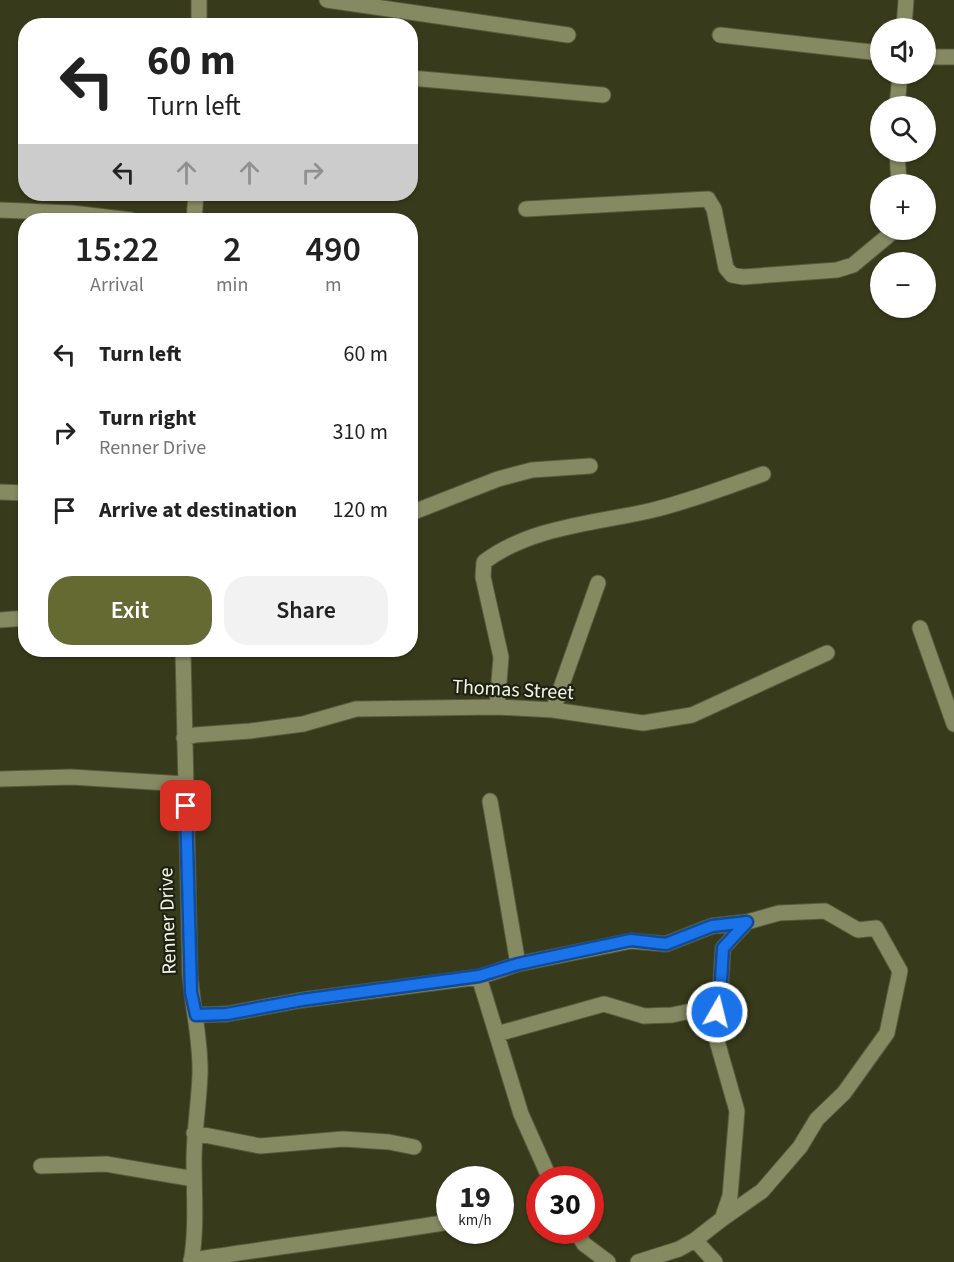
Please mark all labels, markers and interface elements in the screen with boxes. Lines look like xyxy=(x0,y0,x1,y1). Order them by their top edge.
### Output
map controls xyxy=(870,18,936,318)
button: sound xyxy=(870,18,936,84)
text: 60 m xyxy=(147,31,236,91)
icon: left xyxy=(48,42,126,120)
text: Turn left xyxy=(147,87,241,126)
button: search xyxy=(870,96,936,162)
icon: left xyxy=(107,156,140,189)
icon: ahead xyxy=(170,156,203,189)
icon: ahead xyxy=(233,156,266,189)
icon: right xyxy=(296,156,329,189)
button: + xyxy=(870,174,936,240)
text: 15:22 xyxy=(75,224,159,275)
text: 2 xyxy=(223,224,241,275)
text: 490 xyxy=(305,224,361,275)
button: − xyxy=(870,252,936,318)
text: Arrival xyxy=(90,271,144,299)
text: min xyxy=(216,271,248,299)
text: m xyxy=(325,271,341,299)
icon: left xyxy=(48,338,81,371)
text: Turn left xyxy=(99,338,181,370)
text: 60 m xyxy=(343,338,388,370)
text: Turn right xyxy=(99,402,196,434)
icon: right xyxy=(48,416,81,449)
text: 310 m xyxy=(333,416,388,448)
text: Renner Drive xyxy=(99,434,206,462)
icon: arrive xyxy=(48,494,81,527)
text: Arrive at destination xyxy=(99,494,297,526)
text: 120 m xyxy=(333,494,388,526)
button: Exit xyxy=(48,576,212,645)
button: Share xyxy=(224,576,388,645)
street label: Thomas Street xyxy=(452,673,575,707)
pin xyxy=(160,780,211,831)
icon: arrive xyxy=(169,789,202,822)
street label: Renner Drive xyxy=(152,867,184,975)
position arrow xyxy=(685,980,749,1044)
speed limit sign: 30 xyxy=(526,1166,604,1244)
text: 19 xyxy=(459,1176,491,1219)
text: km/h xyxy=(458,1210,492,1231)

